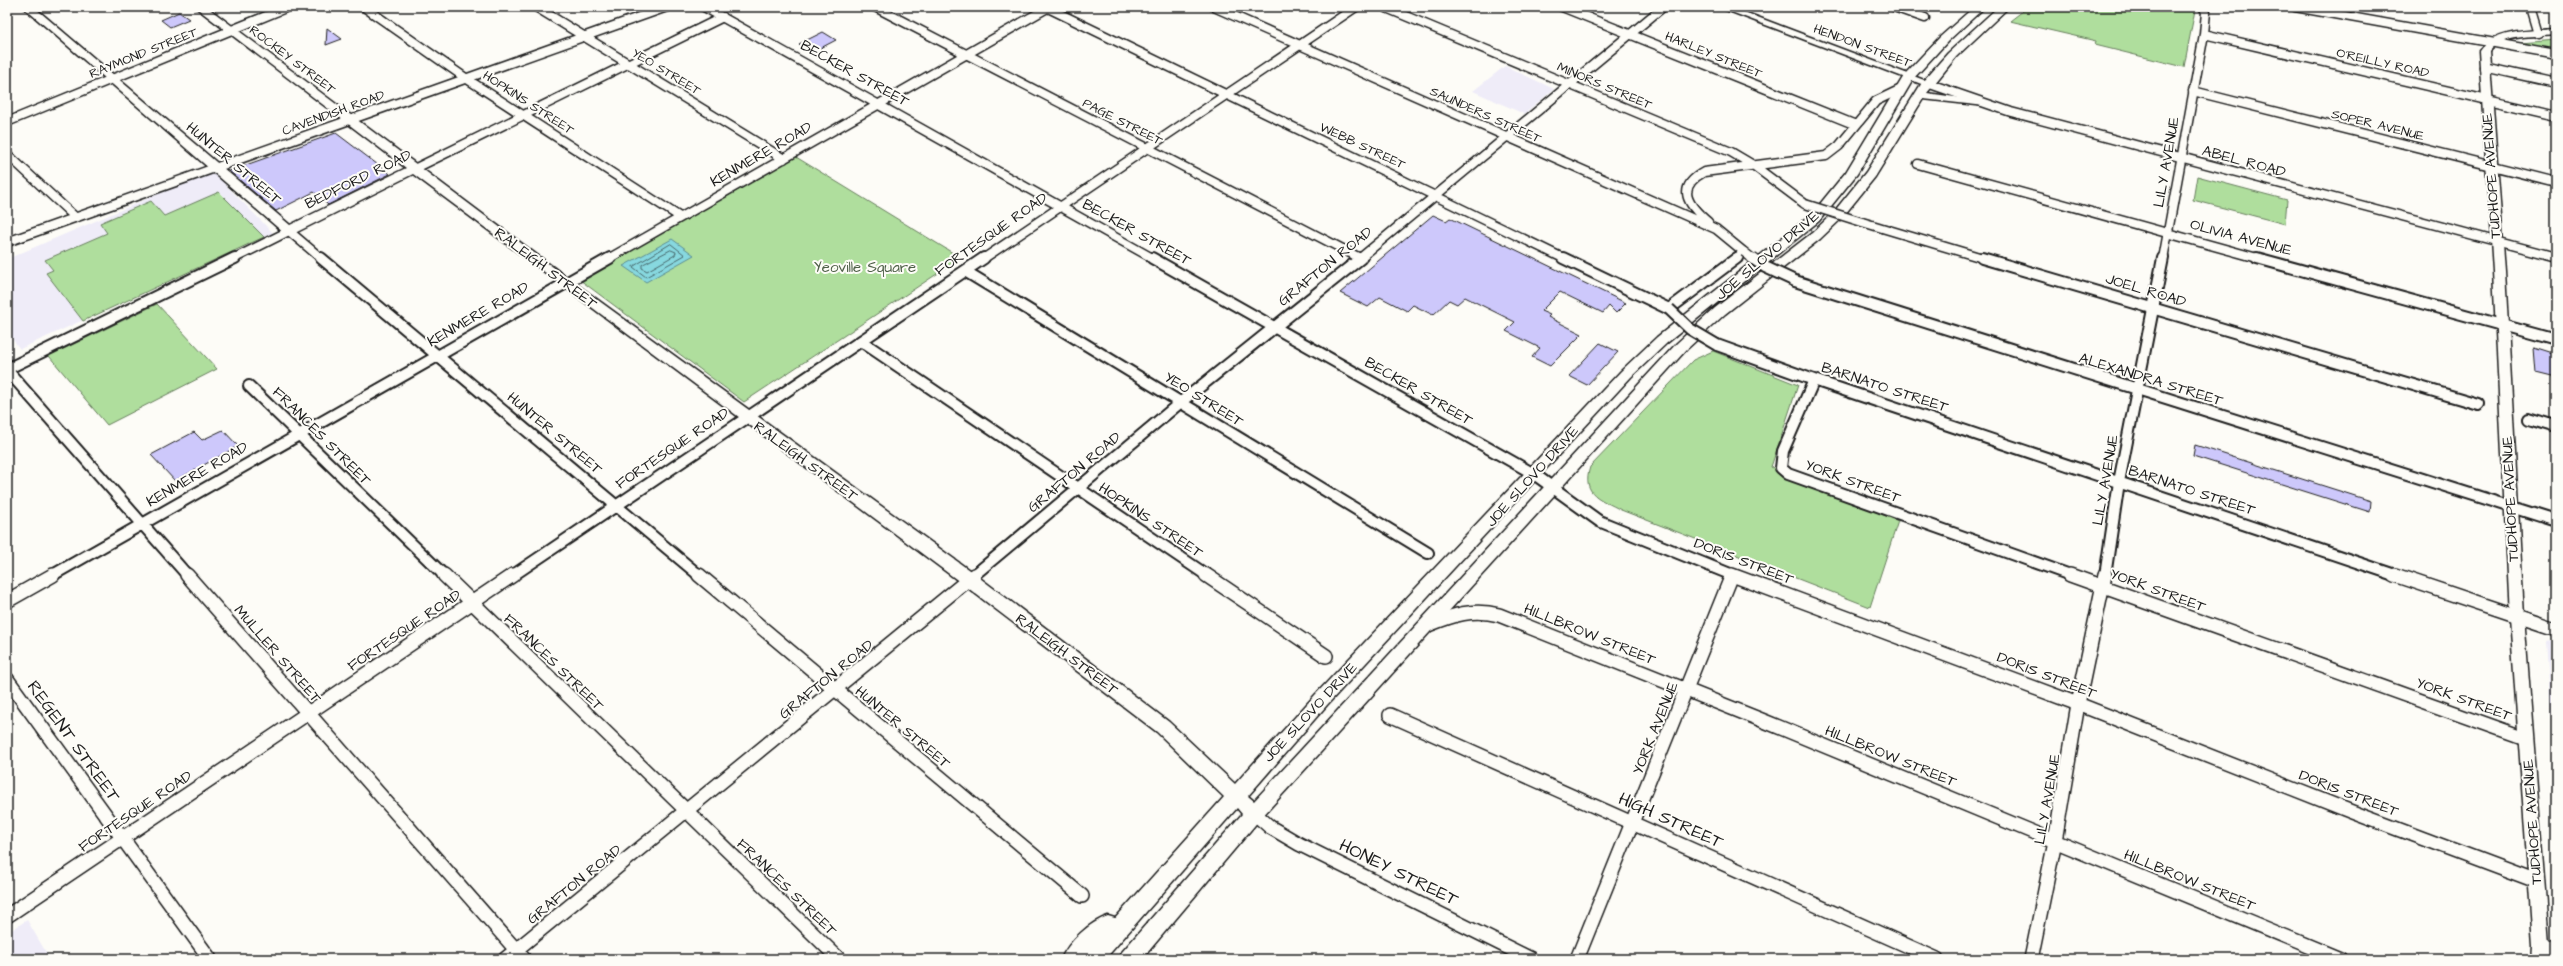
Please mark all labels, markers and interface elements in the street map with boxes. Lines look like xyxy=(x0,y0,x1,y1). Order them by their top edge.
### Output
street label: HENDON STREET xyxy=(1811,20,1915,72)
street label: ROCKEY STREET xyxy=(245,21,340,99)
street label: RAYMOND STREET xyxy=(87,23,201,83)
street label: HARLEY STREET xyxy=(1662,27,1766,83)
street label: BECKER STREET xyxy=(796,35,914,112)
street label: YEO STREET xyxy=(629,44,705,100)
street label: O'REILLY ROAD xyxy=(2335,44,2431,83)
street label: MINORS STREET xyxy=(1554,58,1656,114)
street label: HOPKINS STREET xyxy=(479,67,578,140)
street label: SAUNDERS STREET xyxy=(1427,82,1545,148)
street label: CAVENDISH ROAD xyxy=(279,86,388,140)
street label: PAGE STREET xyxy=(1079,94,1167,150)
street label: SOPER AVENUE xyxy=(2330,105,2426,145)
street label: TUDHOPE AVENUE xyxy=(2477,112,2506,239)
street label: LILY AVENUE xyxy=(2148,115,2185,209)
street label: HUNTER STREET xyxy=(181,117,286,210)
street label: KENMERE ROAD xyxy=(707,117,816,192)
street label: WEBB STREET xyxy=(1317,118,1409,174)
street label: ABEL ROAD xyxy=(2200,140,2288,183)
street label: BEDFORD ROAD xyxy=(301,144,415,214)
street label: FORTESQUE ROAD xyxy=(931,187,1052,281)
street label: BECKER STREET xyxy=(1078,194,1196,271)
street label: JOE SLOVO DRIVE xyxy=(1711,206,1824,305)
street label: OLIVIA AVENUE xyxy=(2188,214,2294,261)
street label: GRAFTON ROAD xyxy=(1274,222,1377,311)
street label: RALEIGH STREET xyxy=(490,223,602,315)
park label: Yeoville Square xyxy=(814,257,916,278)
street label: JOEL ROAD xyxy=(2103,268,2189,313)
street label: KENMERE ROAD xyxy=(424,277,533,352)
street label: ALEXANDRA STREET xyxy=(2076,348,2226,412)
street label: BECKER STREET xyxy=(1361,352,1477,431)
street label: BARNATO STREET xyxy=(1819,357,1952,418)
street label: YEO STREET xyxy=(1160,367,1248,432)
street label: FRANCES STREET xyxy=(268,382,376,491)
street label: HUNTER STREET xyxy=(502,387,607,480)
street label: FORTESQUE ROAD xyxy=(611,402,734,494)
street label: RALEIGH STREET xyxy=(749,416,863,507)
street label: JOE SLOVO DRIVE xyxy=(1481,421,1584,531)
street label: GRAFTON ROAD xyxy=(1023,427,1126,518)
street label: LILY AVENUE xyxy=(2087,433,2124,527)
street label: TUDHOPE AVENUE xyxy=(2497,436,2524,562)
street label: KENMERE ROAD xyxy=(143,437,252,512)
street label: YORK STREET xyxy=(1802,454,1904,509)
street label: BARNATO STREET xyxy=(2126,460,2259,521)
street label: HOPKINS STREET xyxy=(1094,478,1208,564)
street label: DORIS STREET xyxy=(1691,533,1797,590)
street label: YORK STREET xyxy=(2107,563,2209,618)
street label: FORTESQUE ROAD xyxy=(343,584,466,676)
street label: HILLBROW STREET xyxy=(1521,598,1659,671)
street label: MULLER STREET xyxy=(229,601,327,708)
street label: FRANCES STREET xyxy=(499,609,609,716)
street label: RALEIGH STREET xyxy=(1011,609,1123,701)
street label: GRAFTON ROAD xyxy=(775,635,878,724)
street label: DORIS STREET xyxy=(1994,647,2100,704)
street label: JOE SLOVO DRIVE xyxy=(1259,658,1362,767)
street label: YORK STREET xyxy=(2413,672,2515,727)
street label: REGENT STREET xyxy=(21,676,127,808)
street label: YORK AVENUE xyxy=(1627,679,1684,778)
street label: HUNTER STREET xyxy=(850,681,955,774)
street label: HILLBROW STREET xyxy=(1822,720,1960,793)
street label: LILY AVENUE xyxy=(2029,752,2066,846)
street label: TUDHOPE AVENUE xyxy=(2518,758,2547,885)
street label: FORTESQUE ROAD xyxy=(74,765,197,857)
street label: DORIS STREET xyxy=(2296,765,2402,822)
street label: HIGH STREET xyxy=(1614,786,1728,855)
street label: HONEY STREET xyxy=(1335,833,1463,912)
street label: FRANCES STREET xyxy=(732,834,842,941)
street label: GRAFTON ROAD xyxy=(523,840,626,929)
street label: HILLBROW STREET xyxy=(2121,844,2259,917)

